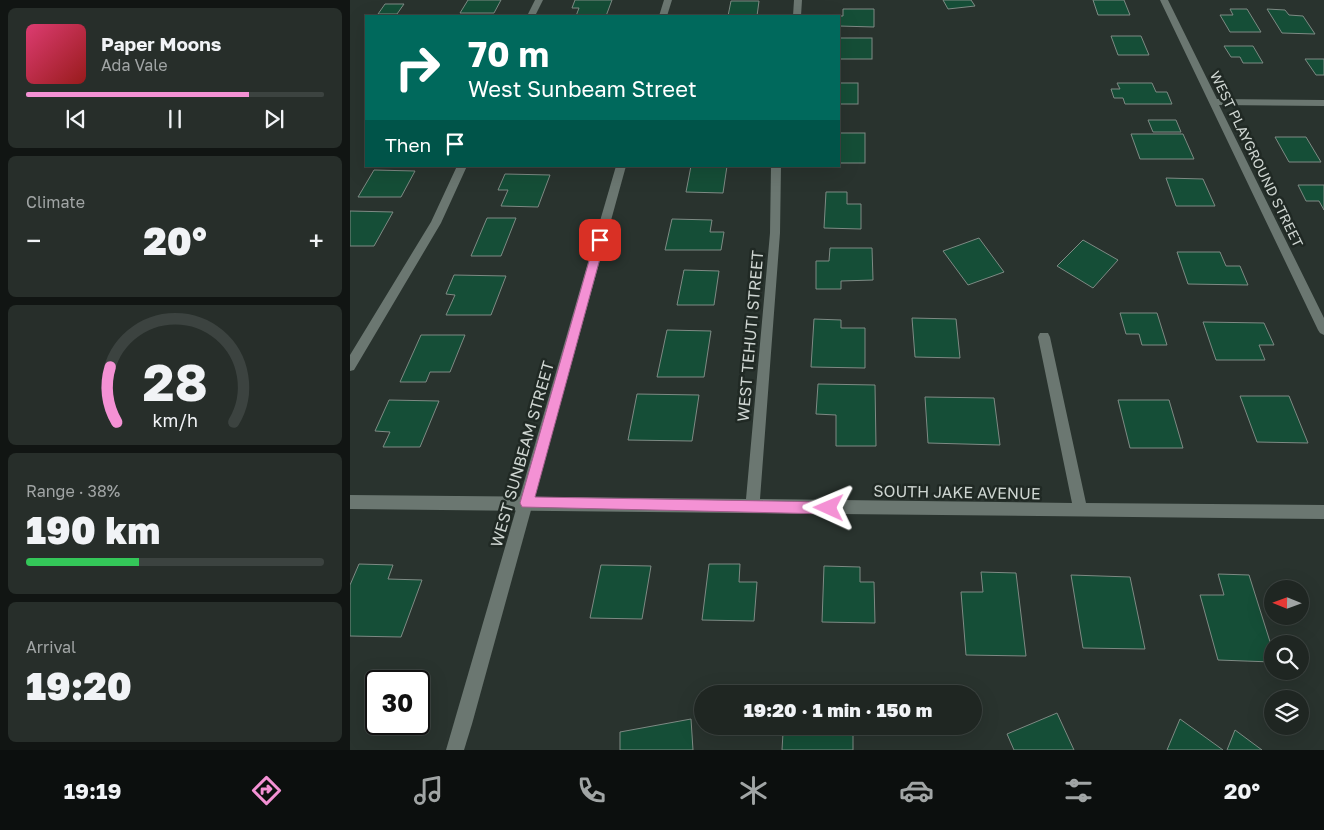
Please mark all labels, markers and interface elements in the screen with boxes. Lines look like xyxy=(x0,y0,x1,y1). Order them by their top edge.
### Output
text: Paper Moons xyxy=(101,32,221,55)
text: 70 m xyxy=(468,33,549,75)
icon: right xyxy=(385,35,450,100)
text: Ada Vale xyxy=(101,55,167,75)
street label: WEST PLAYGROUND STREET xyxy=(1207,68,1307,250)
text: West Sunbeam Street xyxy=(468,75,697,102)
icon: previous xyxy=(62,105,90,133)
icon: pause xyxy=(161,105,189,133)
icon: next xyxy=(260,105,288,133)
icon: arrive xyxy=(441,130,469,158)
text: Then xyxy=(385,133,431,156)
text: Climate xyxy=(26,192,85,212)
text: 20° xyxy=(143,218,207,263)
pin xyxy=(579,219,621,261)
text: − xyxy=(26,224,41,257)
text: + xyxy=(309,224,324,257)
icon: arrive xyxy=(586,226,614,254)
street label: WEST TEHUTI STREET xyxy=(733,249,767,423)
text: 28 xyxy=(142,350,208,412)
street label: WEST SUNBEAM STREET xyxy=(486,359,558,549)
text: km/h xyxy=(152,409,198,431)
text: Range · 38% xyxy=(26,481,120,501)
position arrow xyxy=(802,481,854,533)
street label: SOUTH JAKE AVENUE xyxy=(873,481,1041,503)
text: 190 km xyxy=(26,507,160,552)
north arrow xyxy=(1264,580,1309,625)
map controls xyxy=(1264,580,1309,735)
button: search xyxy=(1264,635,1309,680)
text: Arrival xyxy=(26,637,76,657)
text: 19:20 xyxy=(26,663,132,708)
speed limit sign: 30 xyxy=(365,670,430,735)
button: layers xyxy=(1264,690,1309,735)
text: 19:20 · 1 min · 150 m xyxy=(744,698,932,721)
icon: directions xyxy=(249,773,284,808)
icon: music xyxy=(411,773,446,808)
icon: phone xyxy=(574,773,609,808)
icon: climate xyxy=(736,773,771,808)
icon: car xyxy=(899,773,934,808)
icon: filters xyxy=(1061,773,1096,808)
text: 19:19 xyxy=(64,777,121,804)
text: 20° xyxy=(1224,777,1260,804)

